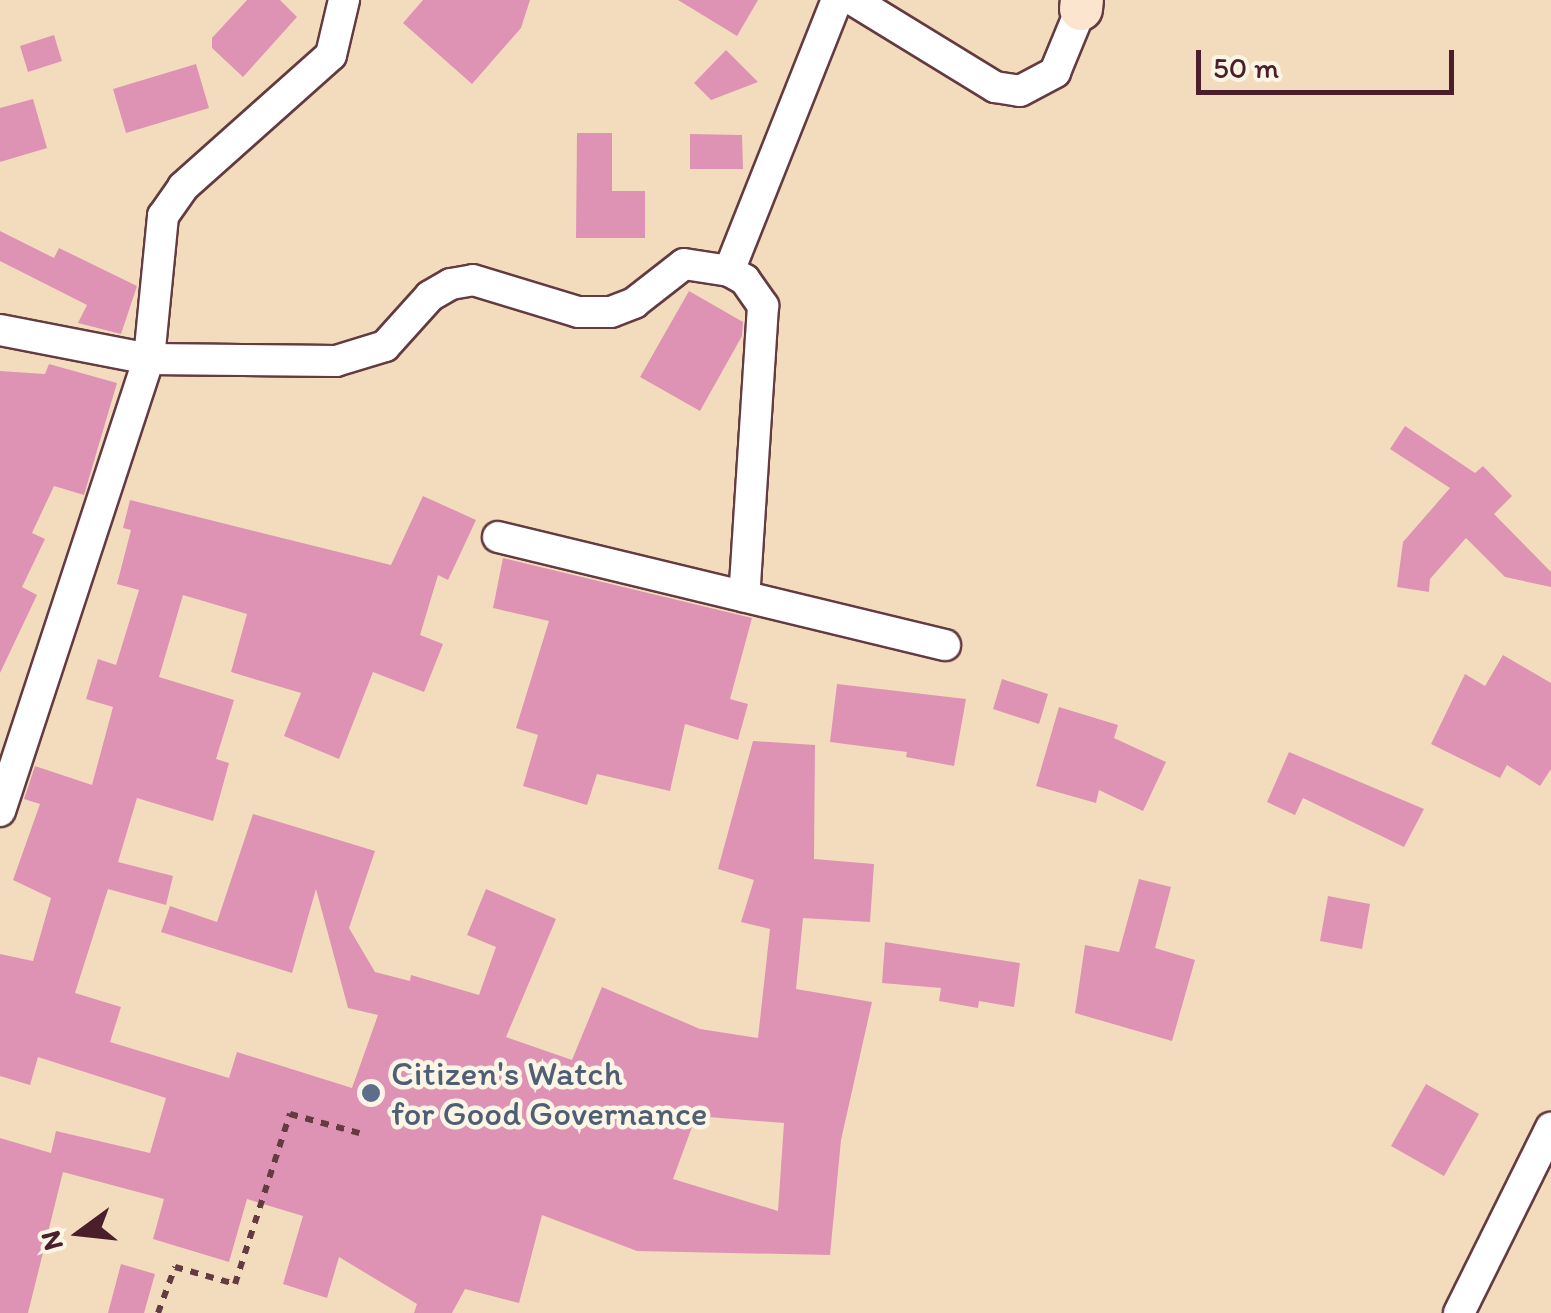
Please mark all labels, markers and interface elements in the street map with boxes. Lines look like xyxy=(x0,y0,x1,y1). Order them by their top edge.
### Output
scale bar xyxy=(1201,30,1458,92)
text: 50 m xyxy=(1213,49,1279,86)
place label: Citizen's Watch for Good Governance xyxy=(391,1052,708,1134)
marker: Citizen's Watch for Good Governance xyxy=(360,1082,382,1104)
north arrow xyxy=(30,1183,130,1283)
text: N xyxy=(32,1227,70,1254)

